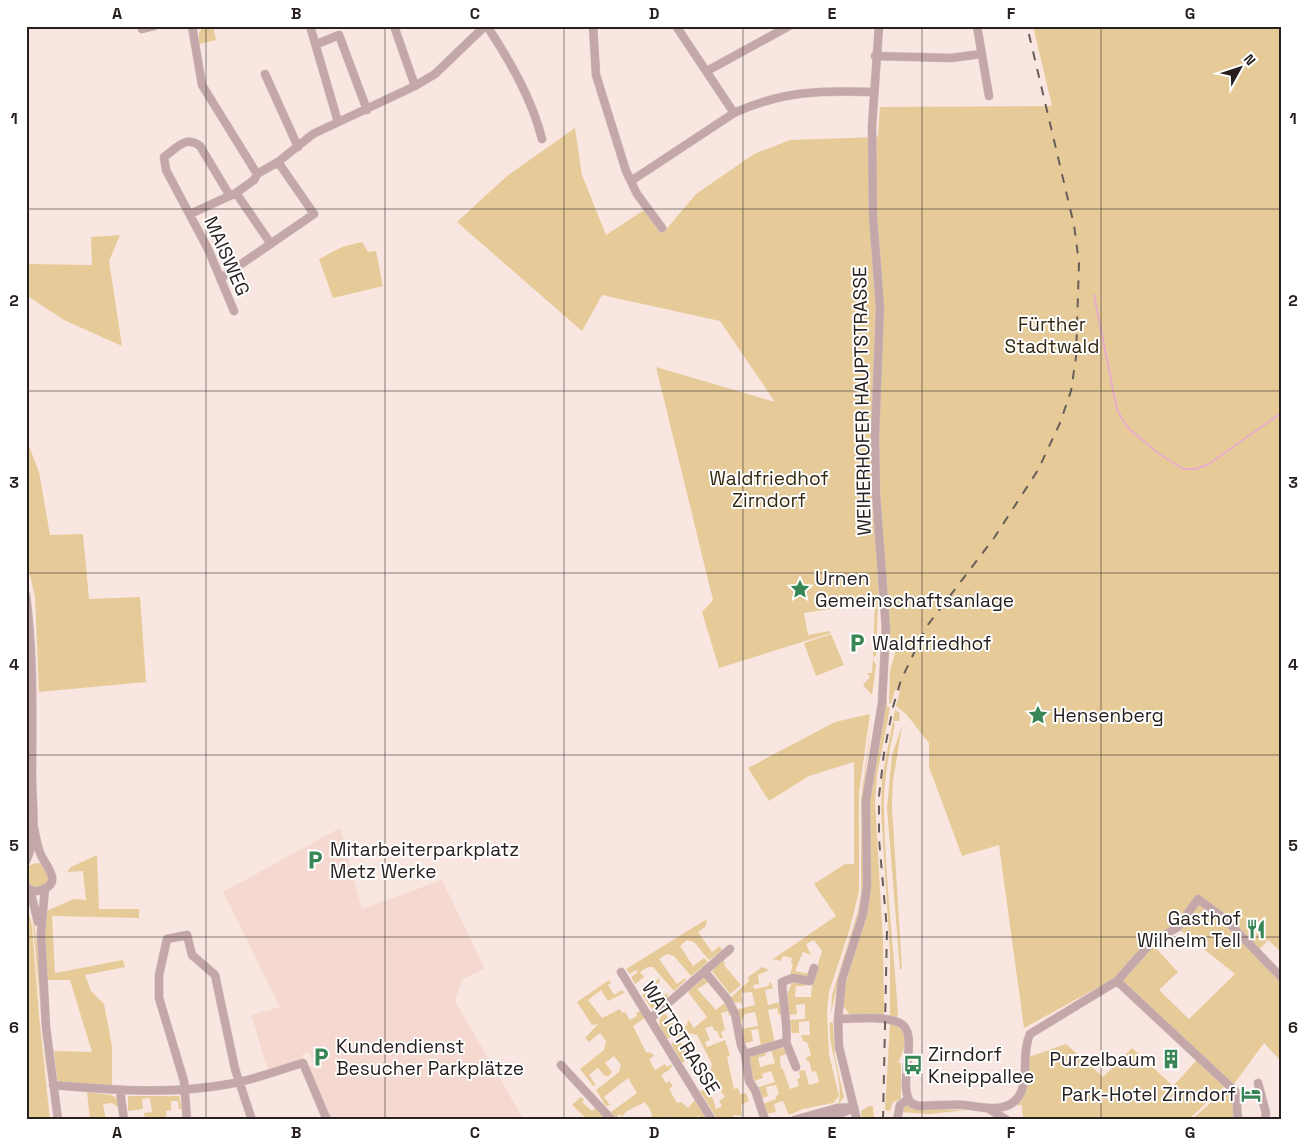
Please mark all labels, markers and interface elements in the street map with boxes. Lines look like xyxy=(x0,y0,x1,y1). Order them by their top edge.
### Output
text: A xyxy=(112,3,122,24)
text: B xyxy=(291,3,301,24)
text: C xyxy=(470,3,480,24)
text: D xyxy=(649,3,659,24)
text: E xyxy=(828,3,837,24)
text: F xyxy=(1007,3,1016,24)
text: G xyxy=(1185,3,1195,24)
north arrow xyxy=(1214,42,1264,92)
text: N xyxy=(1240,50,1260,69)
text: 1 xyxy=(10,108,18,129)
text: 1 xyxy=(1289,108,1297,129)
street label: MAISWEG xyxy=(198,212,256,300)
street label: WEIHERHOFER HAUPTSTRASSE xyxy=(847,266,877,536)
text: 2 xyxy=(9,290,19,311)
text: 2 xyxy=(1288,290,1298,311)
park label: Fürther Stadtwald xyxy=(1005,312,1099,359)
park label: Waldfriedhof Zirndorf xyxy=(709,466,829,513)
text: 3 xyxy=(9,472,19,493)
text: 3 xyxy=(1288,472,1298,493)
place label: Urnen Gemeinschaftsanlage xyxy=(815,566,1014,613)
place icon: Urnen Gemeinschaftsanlage xyxy=(789,578,811,600)
place label: Waldfriedhof xyxy=(872,631,991,656)
parking icon: Waldfriedhof xyxy=(846,632,868,654)
text: 4 xyxy=(9,654,19,675)
text: 4 xyxy=(1288,654,1298,675)
place label: Hensenberg xyxy=(1053,703,1164,728)
place icon: Hensenberg xyxy=(1027,704,1049,726)
text: 5 xyxy=(9,835,19,856)
text: 5 xyxy=(1288,835,1298,856)
place label: Mitarbeiterparkplatz Metz Werke xyxy=(330,837,519,884)
parking icon: Mitarbeiterparkplatz Metz Werke xyxy=(304,849,326,871)
place label: Gasthof Wilhelm Tell xyxy=(1137,906,1241,953)
restaurant icon: Gasthof Wilhelm Tell xyxy=(1245,918,1267,940)
street label: WATTSTRASSE xyxy=(636,977,726,1099)
text: 6 xyxy=(9,1017,19,1038)
text: 6 xyxy=(1288,1017,1298,1038)
place label: Kundendienst Besucher Parkplätze xyxy=(336,1034,524,1081)
place label: Zirndorf Kneippallee xyxy=(928,1042,1034,1089)
parking icon: Kundendienst Besucher Parkplätze xyxy=(310,1046,332,1068)
place label: Purzelbaum xyxy=(1049,1047,1156,1072)
building icon: Purzelbaum xyxy=(1160,1048,1182,1070)
bus stop icon: Zirndorf Kneippallee xyxy=(902,1054,924,1076)
place label: Park-Hotel Zirndorf xyxy=(1061,1082,1236,1107)
hotel icon: Park-Hotel Zirndorf xyxy=(1240,1083,1262,1105)
text: A xyxy=(112,1122,122,1143)
text: B xyxy=(291,1122,301,1143)
text: C xyxy=(470,1122,480,1143)
text: D xyxy=(649,1122,659,1143)
text: E xyxy=(828,1122,837,1143)
text: F xyxy=(1007,1122,1016,1143)
text: G xyxy=(1185,1122,1195,1143)

